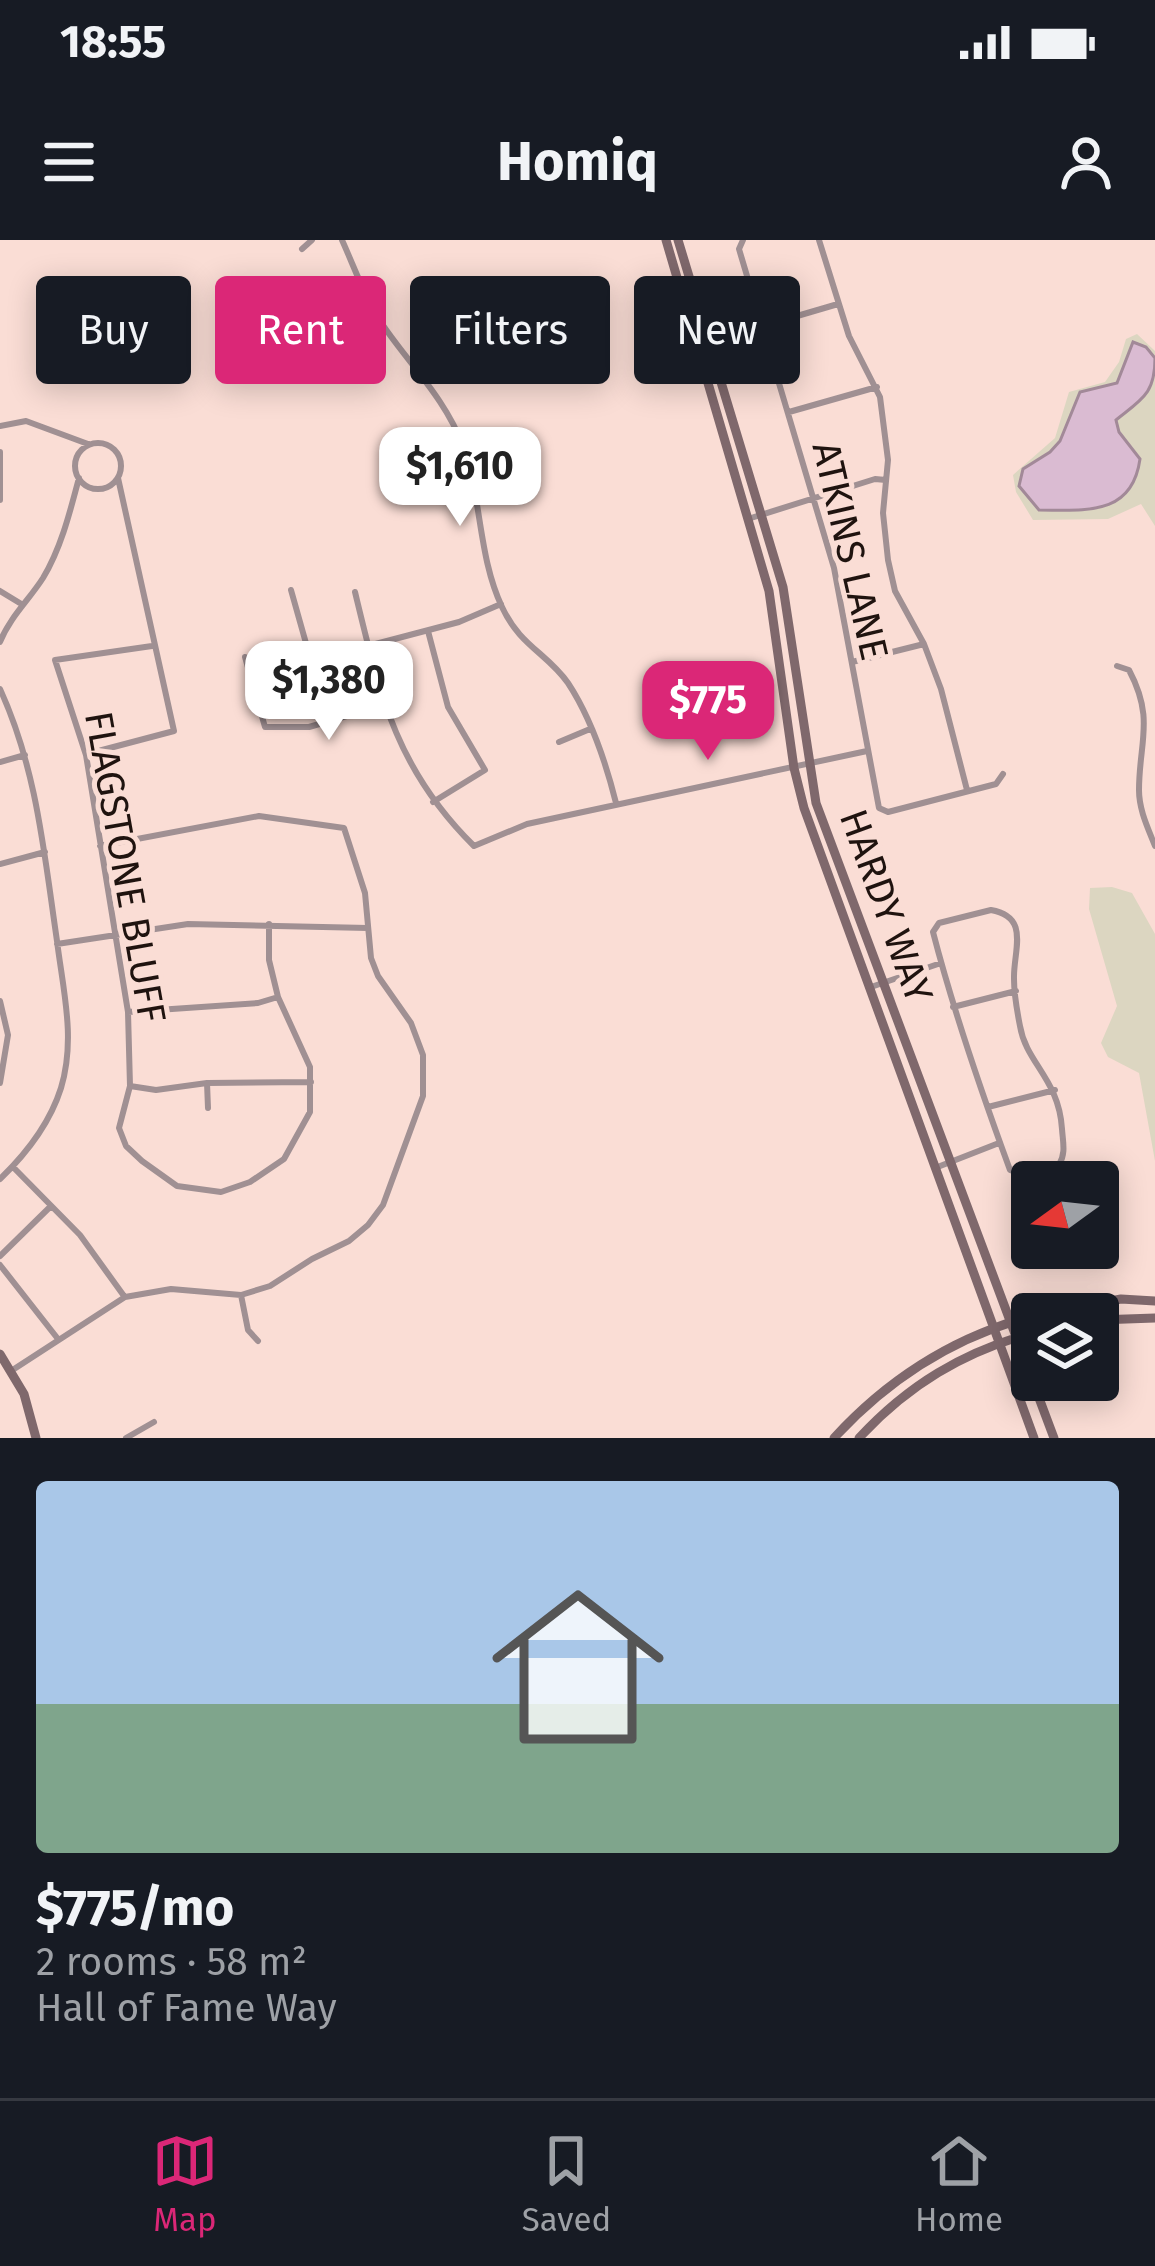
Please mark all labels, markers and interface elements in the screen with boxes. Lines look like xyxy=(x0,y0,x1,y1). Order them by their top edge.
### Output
text: 18:55 xyxy=(60,15,166,69)
icon: menu xyxy=(36,129,102,195)
icon: person xyxy=(1053,129,1119,195)
text: Homiq xyxy=(497,130,658,194)
chip: Buy xyxy=(36,276,191,384)
chip: Rent xyxy=(215,276,386,384)
chip: Filters xyxy=(410,276,610,384)
chip: New xyxy=(634,276,800,384)
pin: $1,610 xyxy=(362,427,558,529)
street label: ATKINS LANE xyxy=(803,437,897,665)
text: $1,610 xyxy=(406,443,514,489)
pin: $1,380 xyxy=(231,641,427,743)
text: $1,380 xyxy=(272,657,386,703)
pin: $775 xyxy=(637,661,779,763)
text: $775 xyxy=(669,677,747,723)
street label: FLAGSTONE BLUFF xyxy=(75,708,175,1026)
street label: HARDY WAY xyxy=(830,803,942,1009)
north arrow xyxy=(1011,1161,1119,1269)
map controls xyxy=(1011,1161,1119,1401)
button: layers xyxy=(1011,1293,1119,1401)
icon: home xyxy=(470,1559,686,1775)
text: $775/mo xyxy=(36,1877,234,1939)
text: 2 rooms · 58 m² xyxy=(36,1939,307,1985)
text: Hall of Fame Way xyxy=(36,1985,337,2031)
tab: Map xyxy=(152,2128,218,2240)
tab: Saved xyxy=(522,2128,611,2240)
tab: Home xyxy=(915,2128,1003,2240)

